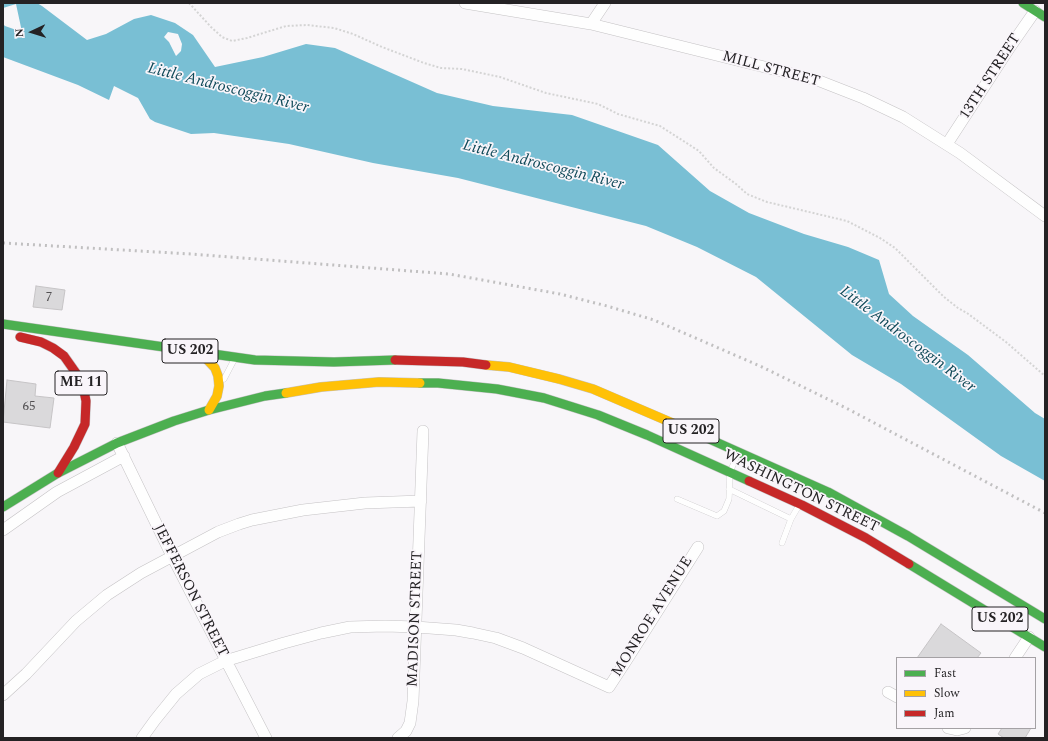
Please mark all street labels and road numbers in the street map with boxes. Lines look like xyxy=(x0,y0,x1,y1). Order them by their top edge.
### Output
street label: 13TH STREET xyxy=(957,31,1025,123)
street label: MILL STREET xyxy=(720,48,822,92)
road number: US 202 xyxy=(162,339,218,363)
road number: ME 11 xyxy=(55,371,107,395)
road number: US 202 xyxy=(663,419,719,443)
street label: WASHINGTON STREET xyxy=(720,447,882,537)
street label: JEFFERSON STREET xyxy=(149,521,231,661)
street label: MADISON STREET xyxy=(405,550,427,688)
street label: MONROE AVENUE xyxy=(609,554,697,680)
road number: US 202 xyxy=(972,607,1028,631)

